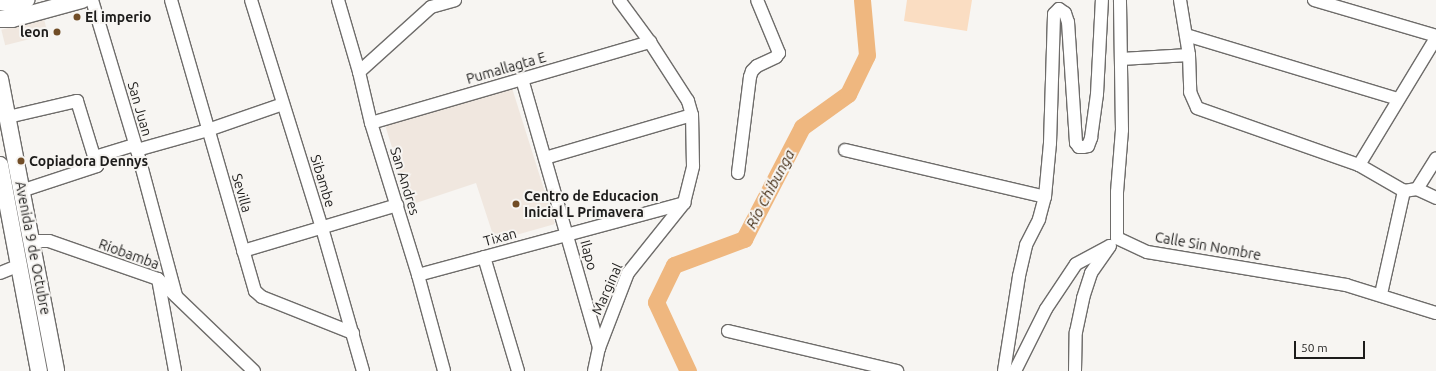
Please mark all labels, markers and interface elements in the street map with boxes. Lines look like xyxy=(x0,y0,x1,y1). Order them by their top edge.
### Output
place label: El imperio xyxy=(85,9,151,25)
marker: El imperio xyxy=(72,12,82,22)
place label: leon xyxy=(20,24,49,40)
marker: leon xyxy=(52,27,62,37)
street label: Pumallagta E xyxy=(464,49,548,87)
street label: San Juan xyxy=(124,80,156,138)
street label: San Andres xyxy=(387,145,423,217)
water label: Río Chibunga xyxy=(742,146,798,232)
place label: Copiadora Dennys xyxy=(29,153,148,169)
street label: Sibambe xyxy=(307,153,339,209)
marker: Copiadora Dennys xyxy=(16,156,26,166)
street label: Sevilla xyxy=(228,172,256,214)
street label: Avenida 9 de Octubre xyxy=(12,180,54,316)
place label: Centro de Educacion Inicial L Primavera xyxy=(524,188,659,220)
marker: Centro de Educacion Inicial L Primavera xyxy=(511,199,521,209)
street label: Tixan xyxy=(482,225,518,249)
street label: Calle Sin Nombre xyxy=(1154,228,1262,264)
street label: Riobamba xyxy=(96,235,162,273)
street label: Ilapo xyxy=(577,238,601,272)
street label: Marginal xyxy=(588,260,626,318)
scale bar xyxy=(1296,333,1367,359)
text: 50 m xyxy=(1301,341,1328,354)

